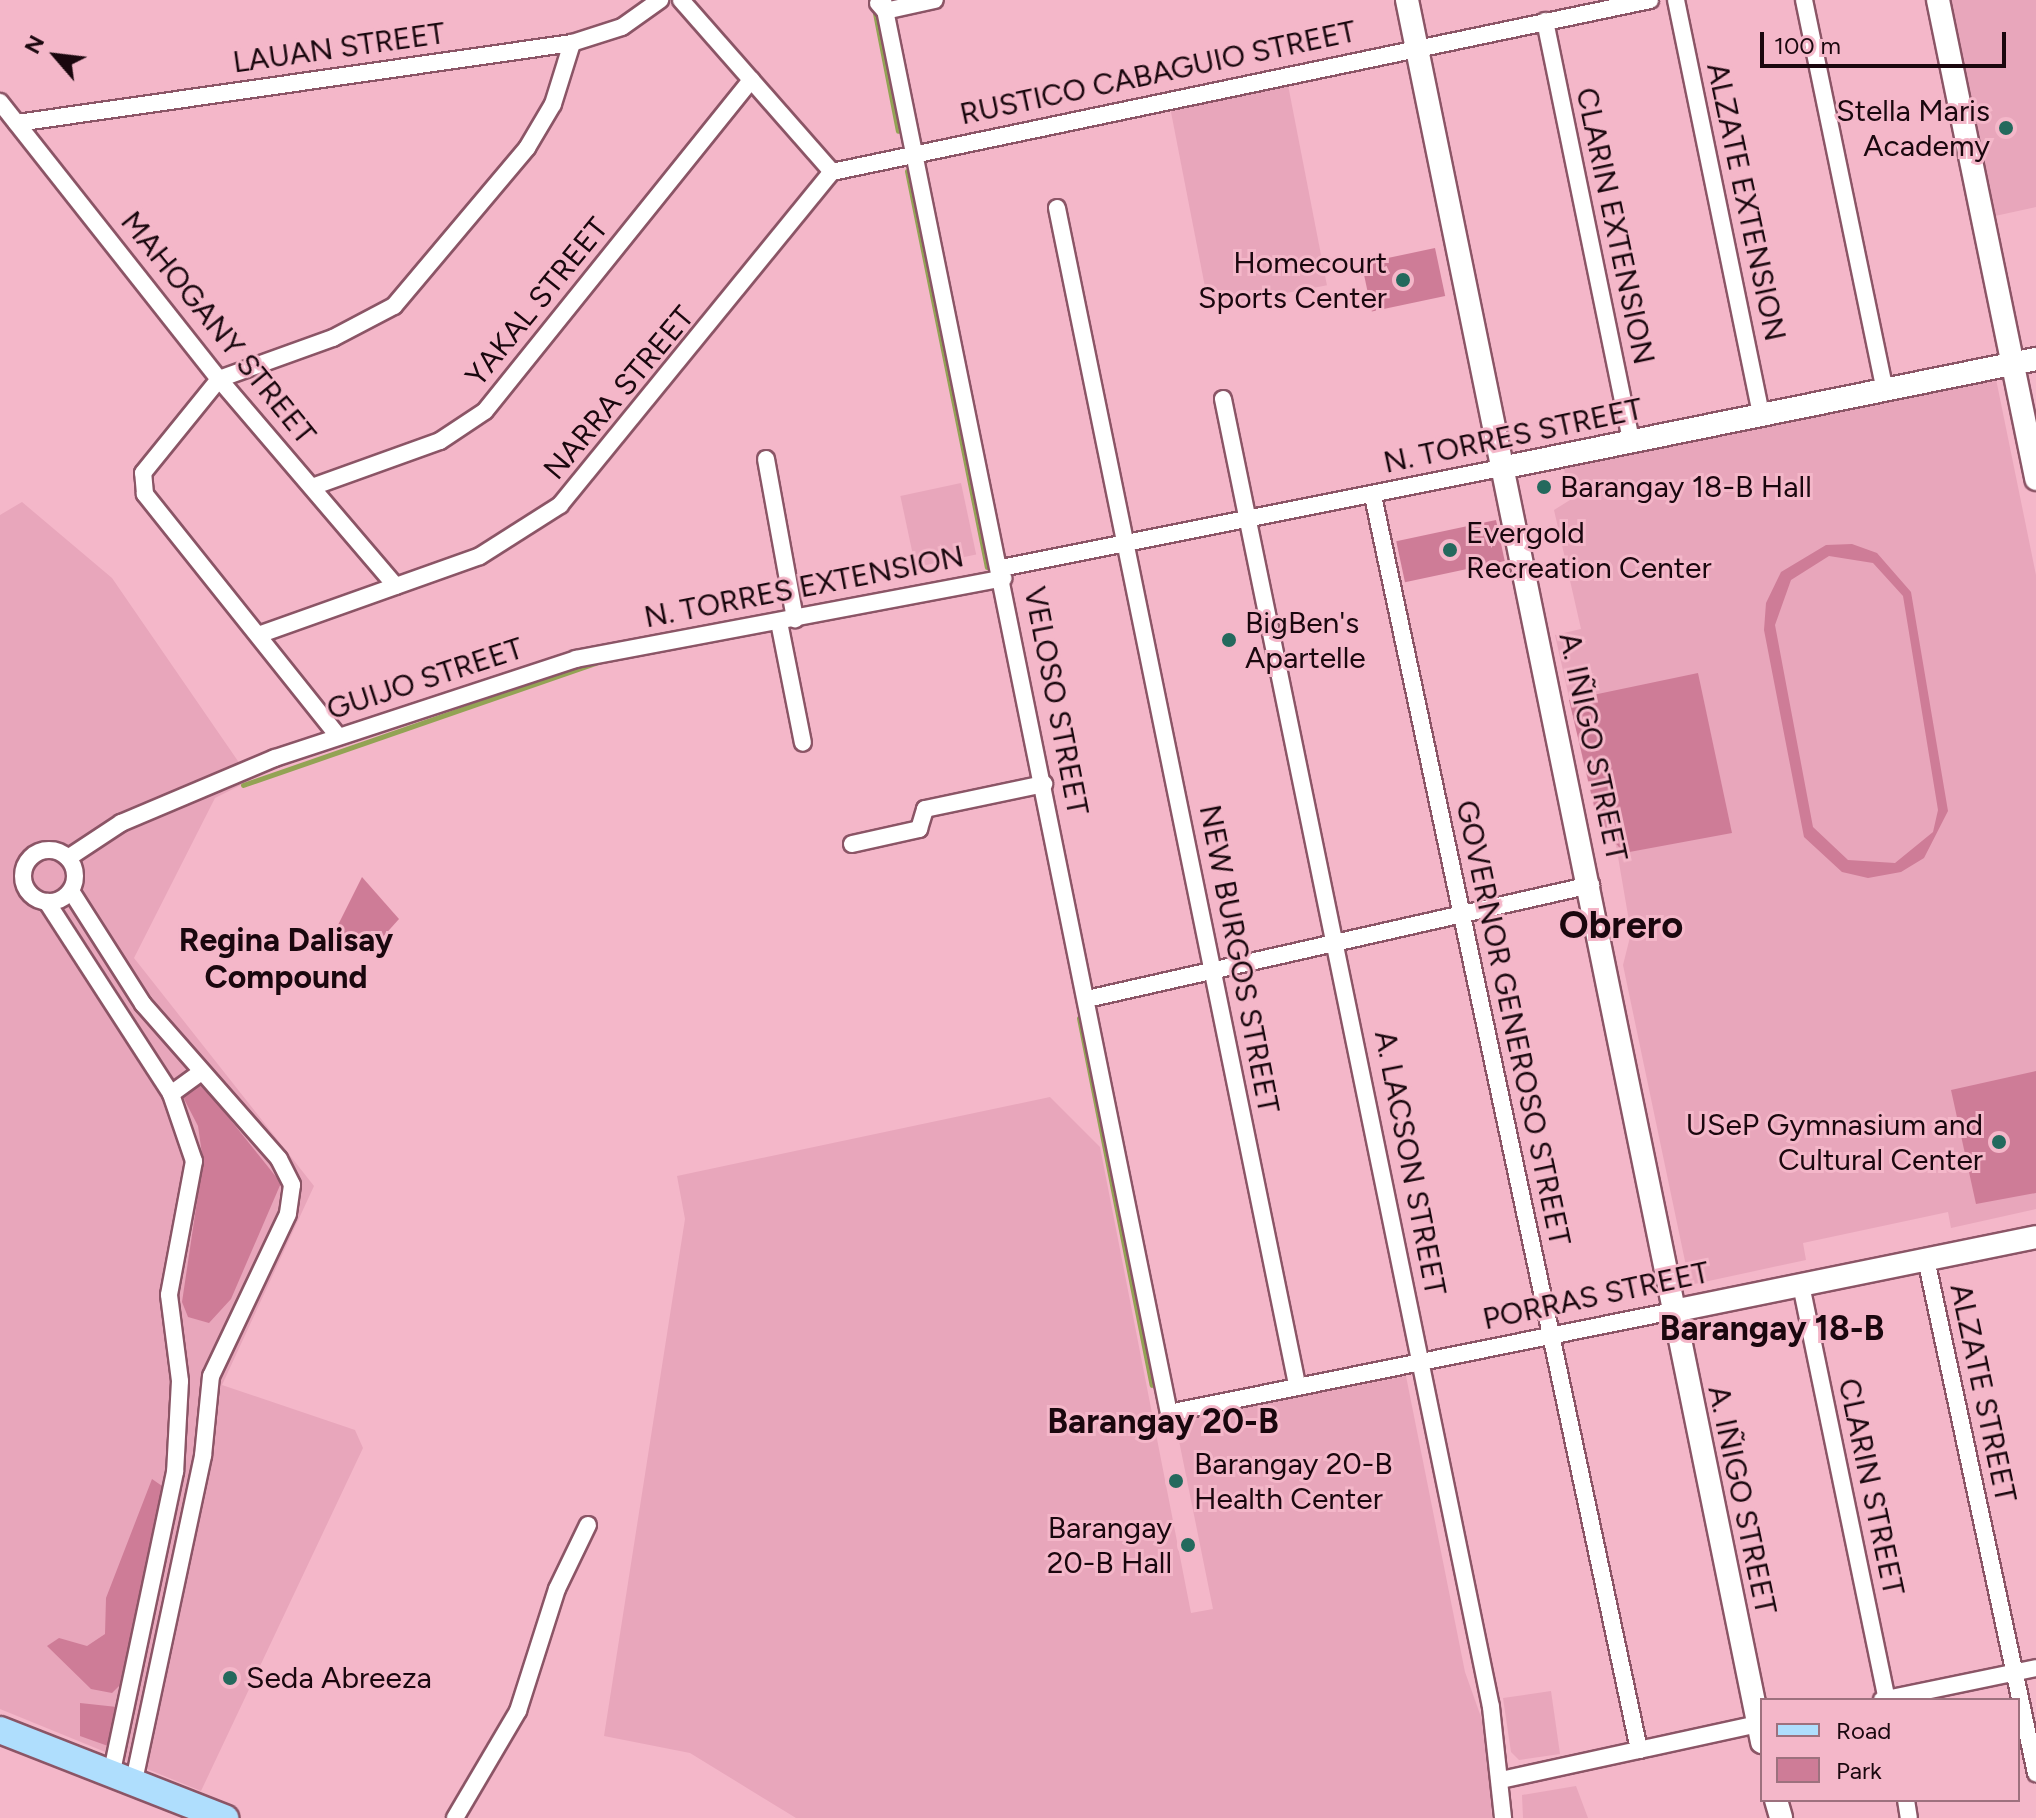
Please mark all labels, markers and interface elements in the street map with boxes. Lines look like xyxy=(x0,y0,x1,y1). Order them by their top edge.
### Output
street label: RUSTICO CABAGUIO STREET xyxy=(957,13,1359,133)
street label: LAUAN STREET xyxy=(231,15,447,81)
north arrow xyxy=(16,16,96,96)
scale bar xyxy=(1764,16,2010,66)
text: N xyxy=(18,31,50,58)
text: 100 m xyxy=(1774,31,1841,60)
street label: ALZATE EXTENSION xyxy=(1699,60,1793,344)
street label: CLARIN EXTENSION xyxy=(1568,84,1662,368)
place label: Stella Maris Academy xyxy=(1836,93,1990,164)
marker: Stella Maris Academy xyxy=(1997,119,2015,137)
street label: MAHOGANY STREET xyxy=(113,204,323,452)
street label: YAKAL STREET xyxy=(458,211,616,393)
place label: Homecourt Sports Center xyxy=(1198,245,1387,316)
marker: Homecourt Sports Center xyxy=(1394,271,1412,289)
street label: NARRA STREET xyxy=(536,299,702,487)
street label: N. TORRES STREET xyxy=(1380,391,1646,481)
place label: Barangay 18-B Hall xyxy=(1560,469,1812,505)
marker: Barangay 18-B Hall xyxy=(1535,478,1553,496)
place label: Evergold Recreation Center xyxy=(1466,515,1712,586)
street label: N. TORRES EXTENSION xyxy=(641,538,967,636)
marker: Evergold Recreation Center xyxy=(1441,541,1459,559)
street label: VELOSO STREET xyxy=(1016,584,1096,818)
place label: BigBen's Apartelle xyxy=(1245,605,1366,676)
street label: A. IÑIGO STREET xyxy=(1551,629,1635,865)
street label: GUIJO STREET xyxy=(322,630,528,728)
marker: BigBen's Apartelle xyxy=(1220,631,1238,649)
street label: GOVERNOR GENEROSO STREET xyxy=(1448,797,1578,1249)
street label: NEW BURGOS STREET xyxy=(1191,802,1287,1116)
district label: Obrero xyxy=(1559,903,1683,949)
district label: Regina Dalisay Compound xyxy=(179,922,393,997)
street label: A. LACSON STREET xyxy=(1367,1028,1453,1298)
place label: USeP Gymnasium and Cultural Center xyxy=(1686,1107,1983,1178)
marker: USeP Gymnasium and Cultural Center xyxy=(1990,1133,2008,1151)
street label: PORRAS STREET xyxy=(1480,1254,1712,1338)
street label: ALZATE STREET xyxy=(1942,1280,2024,1506)
district label: Barangay 18-B xyxy=(1660,1309,1884,1349)
street label: CLARIN STREET xyxy=(1830,1375,1912,1599)
street label: A. IÑIGO STREET xyxy=(1700,1382,1784,1618)
district label: Barangay 20-B xyxy=(1047,1402,1279,1442)
place label: Barangay 20-B Health Center xyxy=(1194,1446,1393,1516)
marker: Barangay 20-B Health Center xyxy=(1165,1470,1187,1492)
place label: Barangay 20-B Hall xyxy=(1047,1510,1172,1580)
marker: Barangay 20-B Hall xyxy=(1179,1536,1197,1554)
place label: Seda Abreeza xyxy=(246,1660,432,1696)
marker: Seda Abreeza xyxy=(221,1669,239,1687)
legend xyxy=(1760,1698,2020,1802)
text: Road xyxy=(1836,1716,1891,1745)
text: Park xyxy=(1836,1756,1882,1785)

